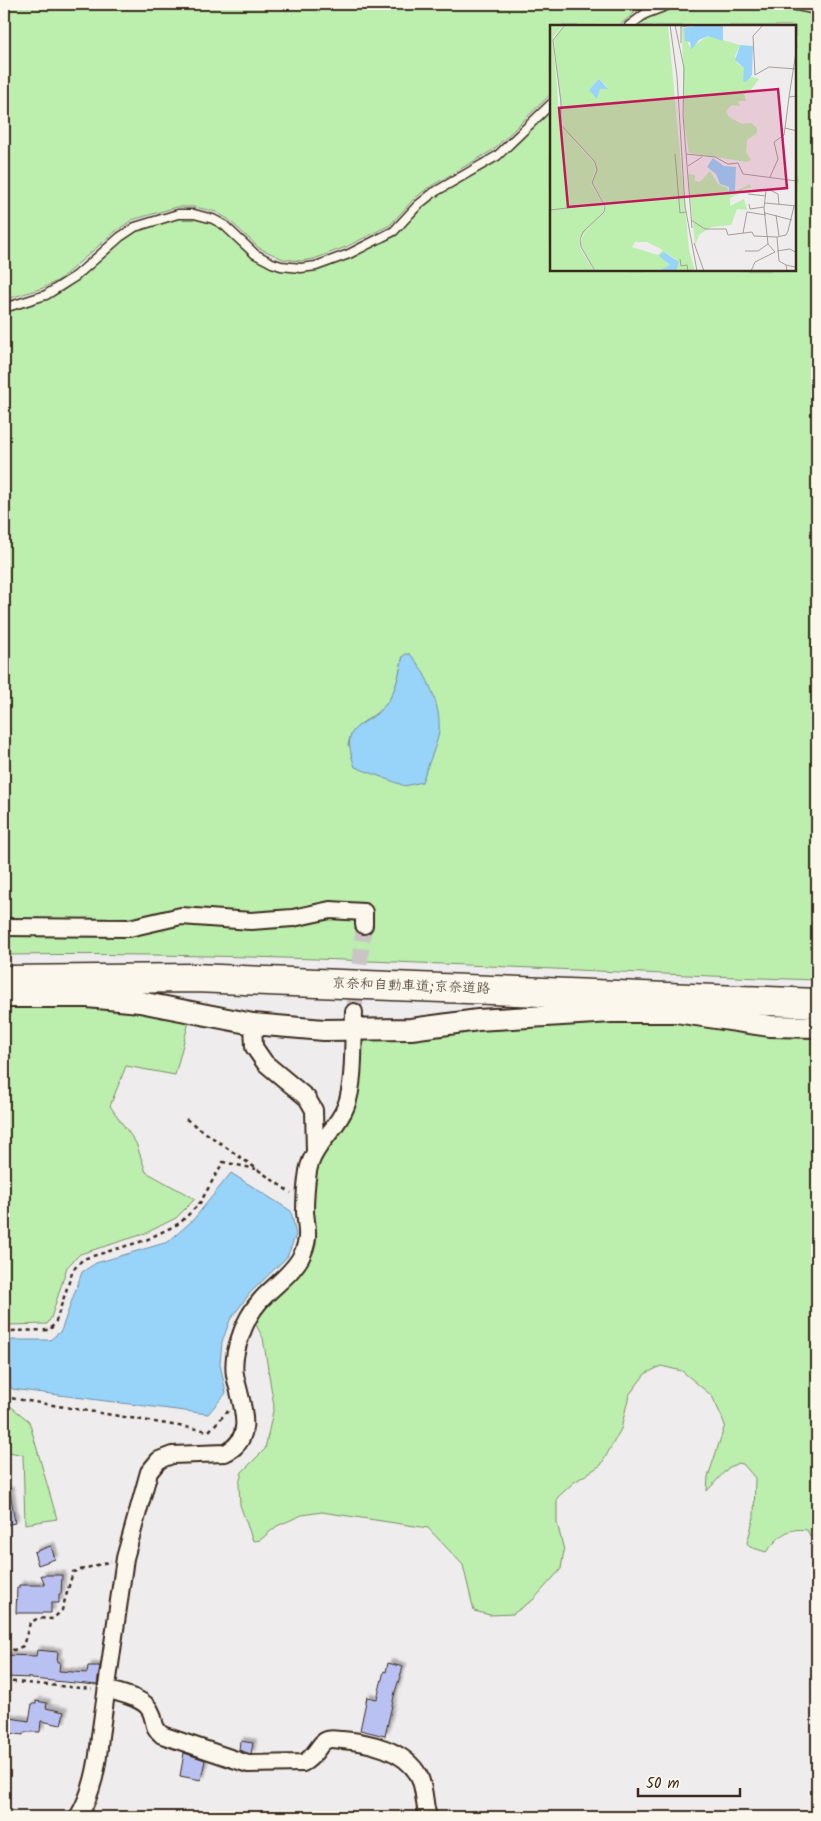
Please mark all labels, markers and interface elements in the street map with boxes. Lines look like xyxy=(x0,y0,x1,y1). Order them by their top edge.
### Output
inset map xyxy=(550,25,796,271)
street label: 京奈和自動車道;京奈道路 xyxy=(332,972,490,1000)
scale bar xyxy=(638,1766,741,1798)
text: 50 m xyxy=(646,1772,680,1796)

